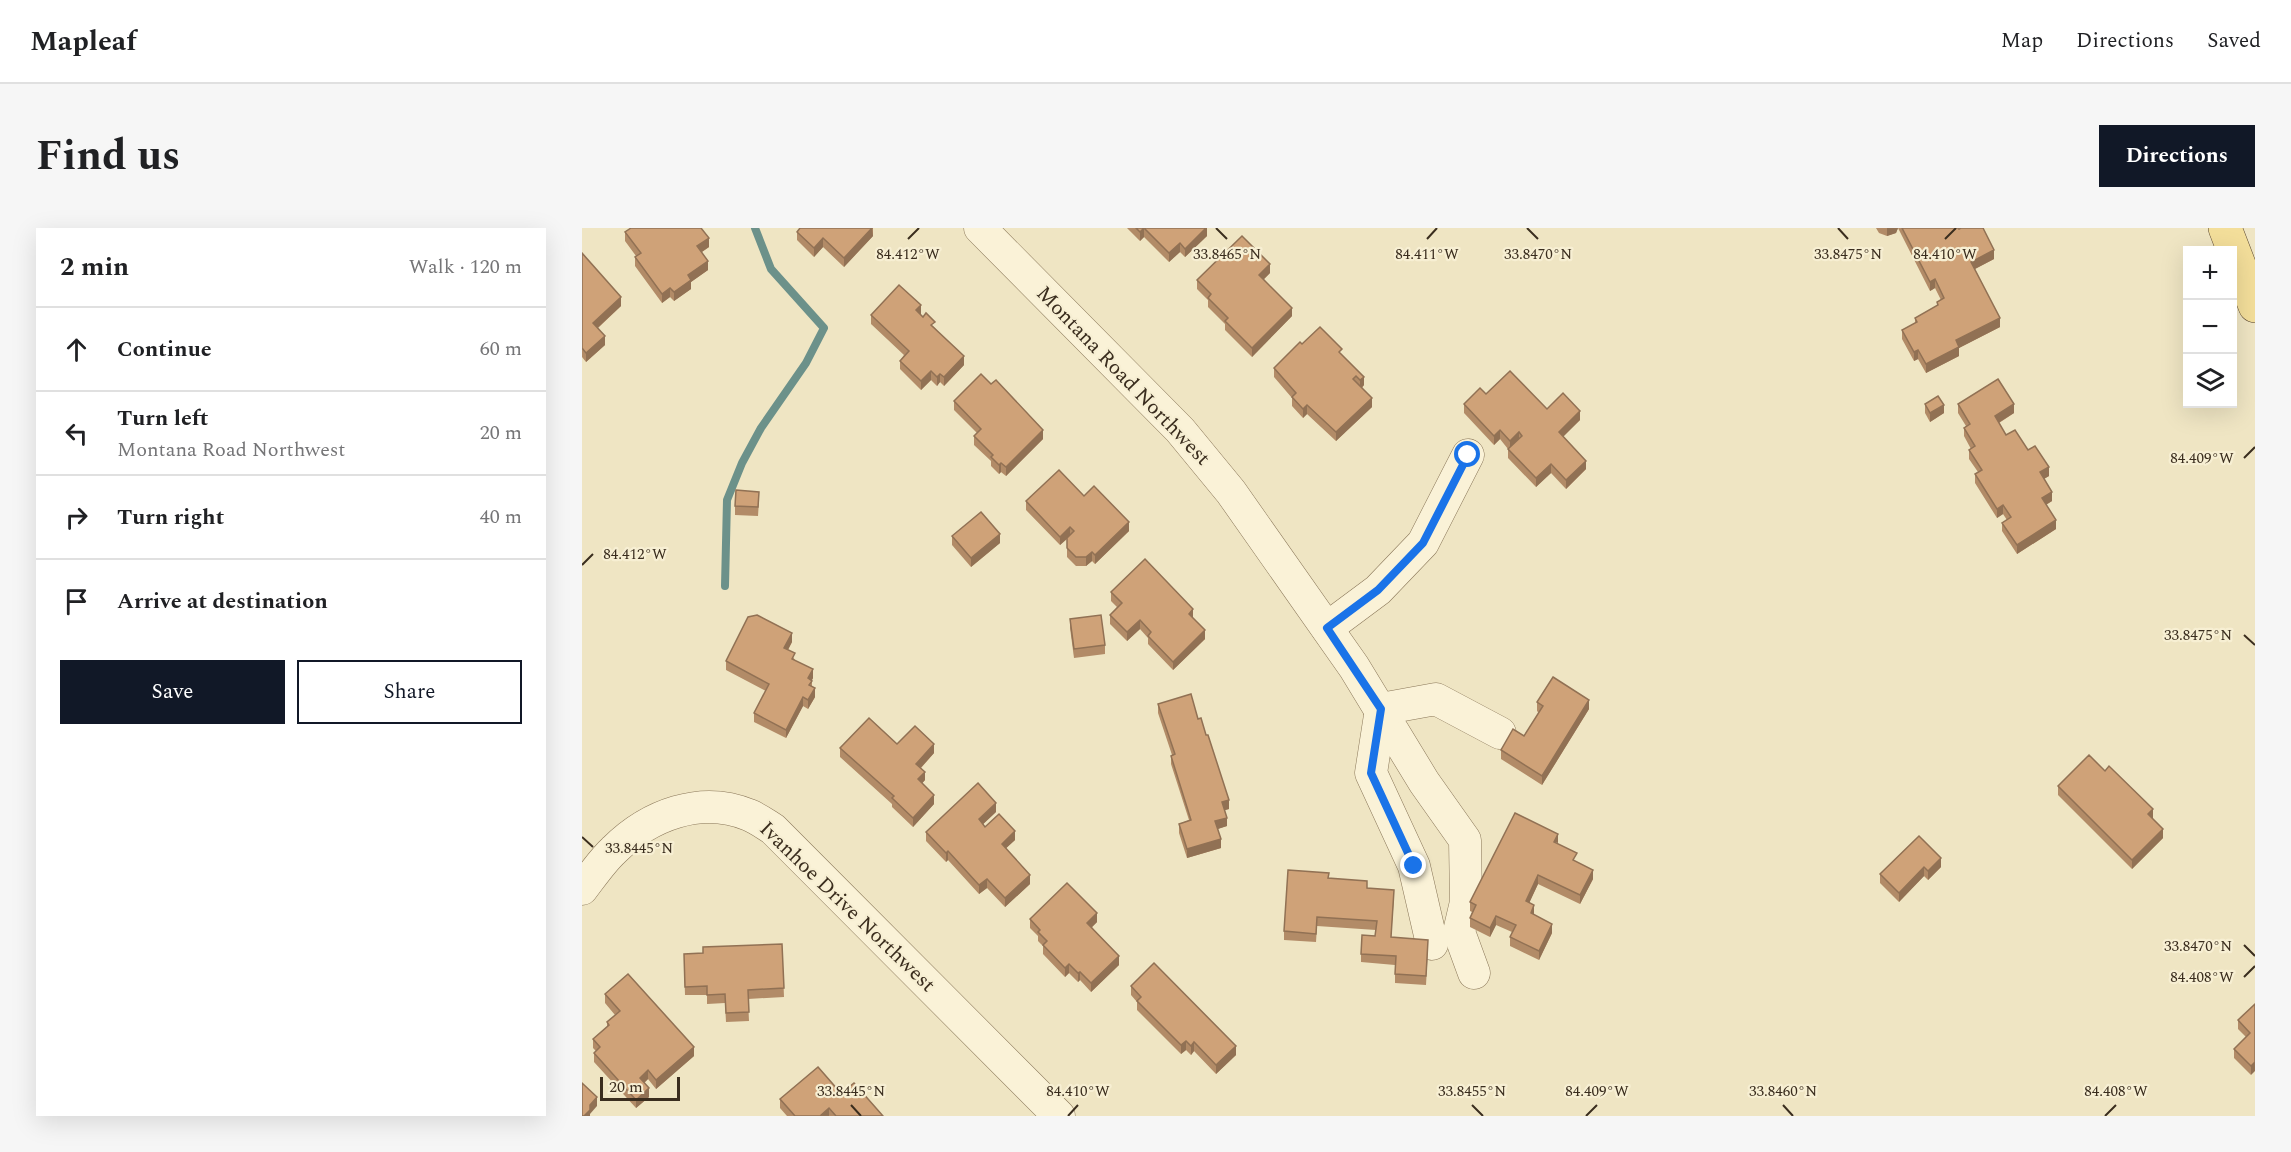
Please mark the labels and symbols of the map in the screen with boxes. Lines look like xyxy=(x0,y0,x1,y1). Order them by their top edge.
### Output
text: 84.412°W xyxy=(876,243,940,266)
text: 33.8465°N xyxy=(1193,243,1261,266)
text: 84.411°W xyxy=(1395,243,1459,266)
text: 33.8470°N xyxy=(1504,243,1572,266)
text: 33.8475°N xyxy=(1814,243,1882,266)
text: 84.410°W xyxy=(1913,243,1977,266)
street label: Montana Road Northwest xyxy=(1028,279,1218,473)
route start xyxy=(1454,441,1480,467)
text: 84.409°W xyxy=(2170,447,2234,470)
text: 84.412°W xyxy=(603,543,667,566)
text: 33.8475°N xyxy=(2164,624,2232,647)
street label: Ivanhoe Drive Northwest xyxy=(751,814,943,1000)
text: 33.8445°N xyxy=(605,837,673,860)
route end xyxy=(1400,852,1426,878)
text: 33.8470°N xyxy=(2164,935,2232,958)
text: 84.408°W xyxy=(2170,966,2234,989)
scale bar xyxy=(600,1074,680,1102)
text: 33.8445°N xyxy=(817,1080,885,1103)
text: 84.410°W xyxy=(1046,1080,1110,1103)
text: 33.8455°N xyxy=(1438,1080,1506,1103)
text: 84.409°W xyxy=(1565,1080,1629,1103)
text: 33.8460°N xyxy=(1749,1080,1817,1103)
text: 84.408°W xyxy=(2084,1080,2148,1103)

